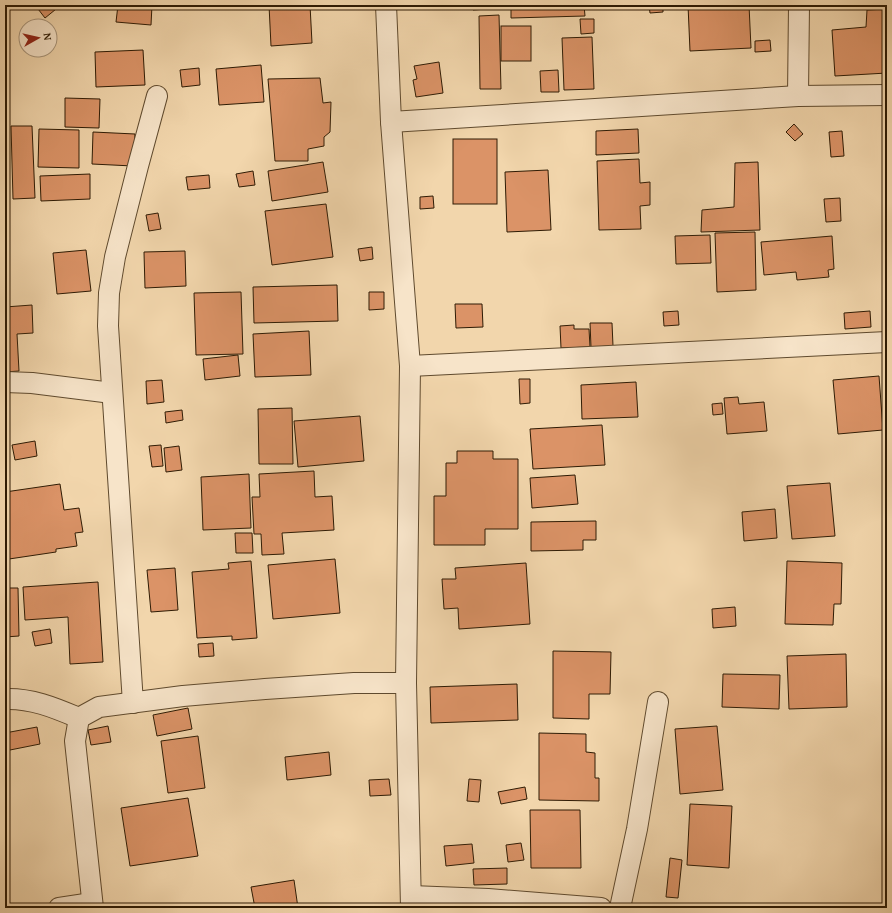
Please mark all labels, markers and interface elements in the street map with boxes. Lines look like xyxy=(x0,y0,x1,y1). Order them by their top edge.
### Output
north arrow xyxy=(18,18,58,58)
text: N xyxy=(39,32,56,42)

